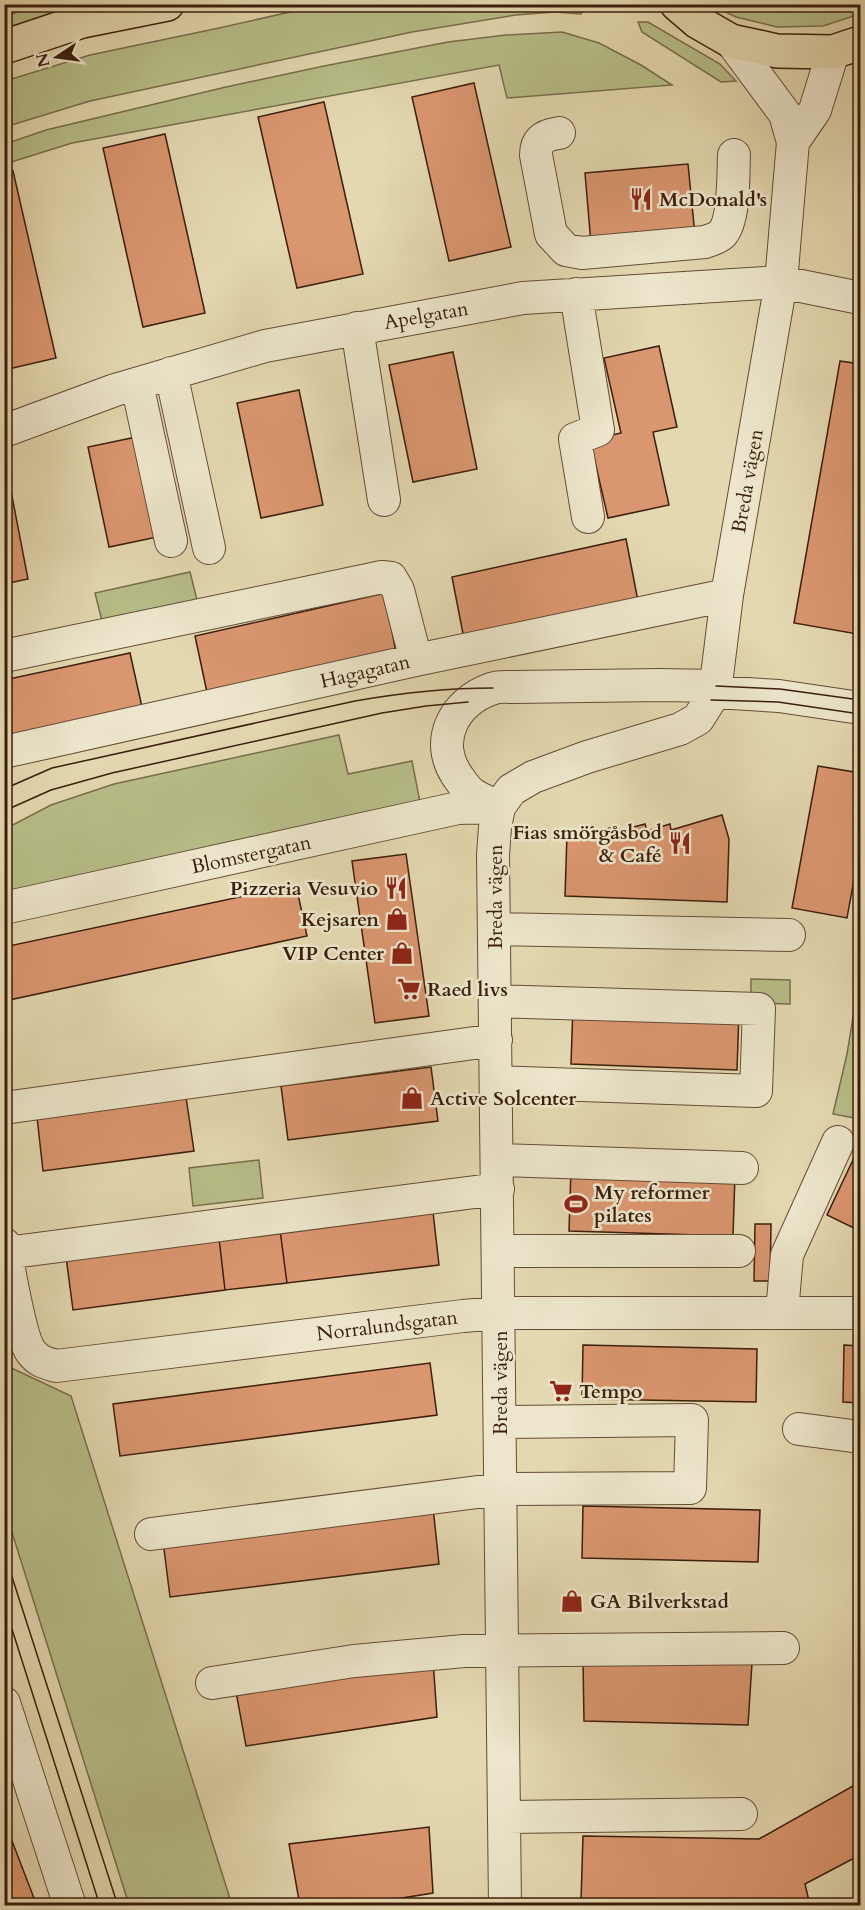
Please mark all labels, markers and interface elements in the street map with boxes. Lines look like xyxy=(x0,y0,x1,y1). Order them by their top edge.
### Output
north arrow xyxy=(27,27,87,87)
text: N xyxy=(31,51,56,69)
restaurant icon: McDonald's xyxy=(628,186,654,212)
place label: McDonald's xyxy=(659,186,767,213)
street label: Apelgatan xyxy=(382,295,471,336)
street label: Breda vägen xyxy=(725,426,770,535)
street label: Hagagatan xyxy=(318,648,413,695)
place label: Fias smörgåsbod & Café xyxy=(512,819,663,869)
street label: Blomstergatan xyxy=(189,828,314,880)
restaurant icon: Fias smörgåsbod & Café xyxy=(667,830,693,856)
street label: Breda vägen xyxy=(482,844,509,950)
place label: Pizzeria Vesuvio xyxy=(230,875,378,902)
restaurant icon: Pizzeria Vesuvio xyxy=(383,875,409,901)
place label: Kejsaren xyxy=(301,906,379,933)
shop icon: Kejsaren xyxy=(384,906,410,932)
place label: VIP Center xyxy=(282,940,385,967)
shop icon: VIP Center xyxy=(389,940,415,966)
supermarket icon: Raed livs xyxy=(396,976,422,1002)
place label: Raed livs xyxy=(427,976,508,1003)
shop icon: Active Solcenter xyxy=(399,1085,425,1111)
place label: Active Solcenter xyxy=(430,1085,577,1112)
place label: My reformer pilates xyxy=(594,1179,710,1229)
sports icon: My reformer pilates xyxy=(563,1191,589,1217)
street label: Norralundsgatan xyxy=(315,1303,460,1348)
street label: Breda vägen xyxy=(487,1330,514,1436)
supermarket icon: Tempo xyxy=(548,1378,574,1404)
place label: Tempo xyxy=(579,1378,643,1405)
shop icon: GA Bilverkstad xyxy=(559,1588,585,1614)
place label: GA Bilverkstad xyxy=(590,1588,729,1615)

